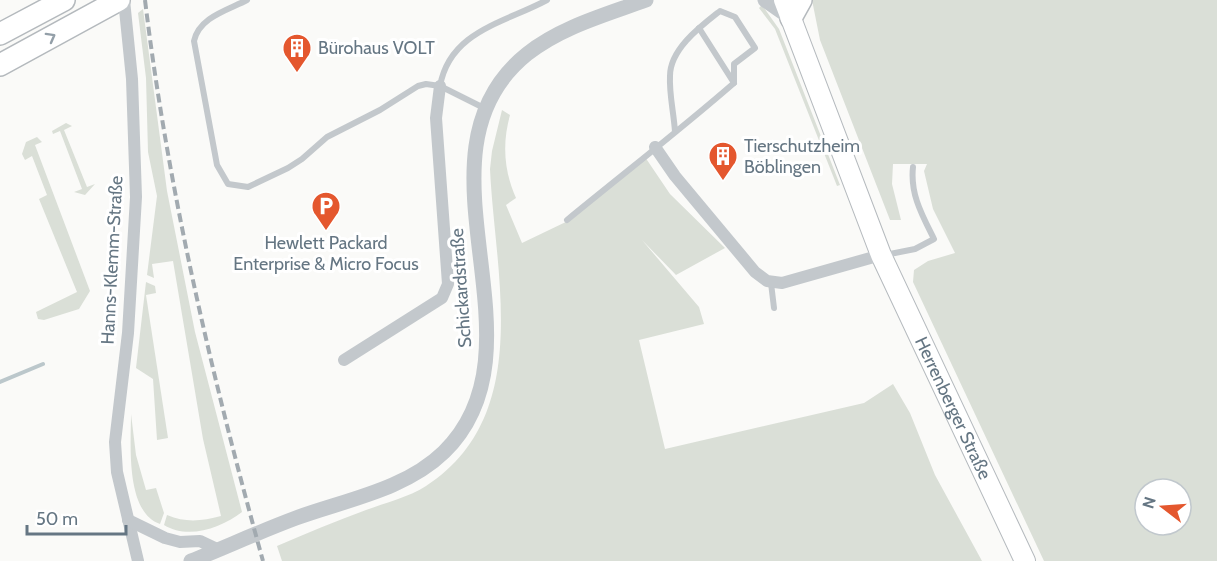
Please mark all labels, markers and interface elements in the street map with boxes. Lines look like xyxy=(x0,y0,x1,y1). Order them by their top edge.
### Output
building icon: Bürohaus VOLT xyxy=(281,32,313,74)
one-way arrow xyxy=(45,33,56,44)
place label: Bürohaus VOLT xyxy=(318,37,435,59)
place label: Tierschutzheim Böblingen xyxy=(744,135,860,178)
building icon: Tierschutzheim Böblingen xyxy=(707,140,739,182)
street label: Hanns-Klemm-Straße xyxy=(97,175,127,345)
parking icon: Hewlett Packard Enterprise & Micro Focus xyxy=(310,190,342,232)
street label: Schickardstraße xyxy=(446,228,476,348)
place label: Hewlett Packard Enterprise & Micro Focus xyxy=(233,232,419,275)
street label: Herrenberger Straße xyxy=(910,333,996,483)
north arrow xyxy=(1133,477,1193,537)
text: N xyxy=(1138,495,1160,511)
scale bar xyxy=(27,498,126,536)
text: 50 m xyxy=(36,508,78,530)

